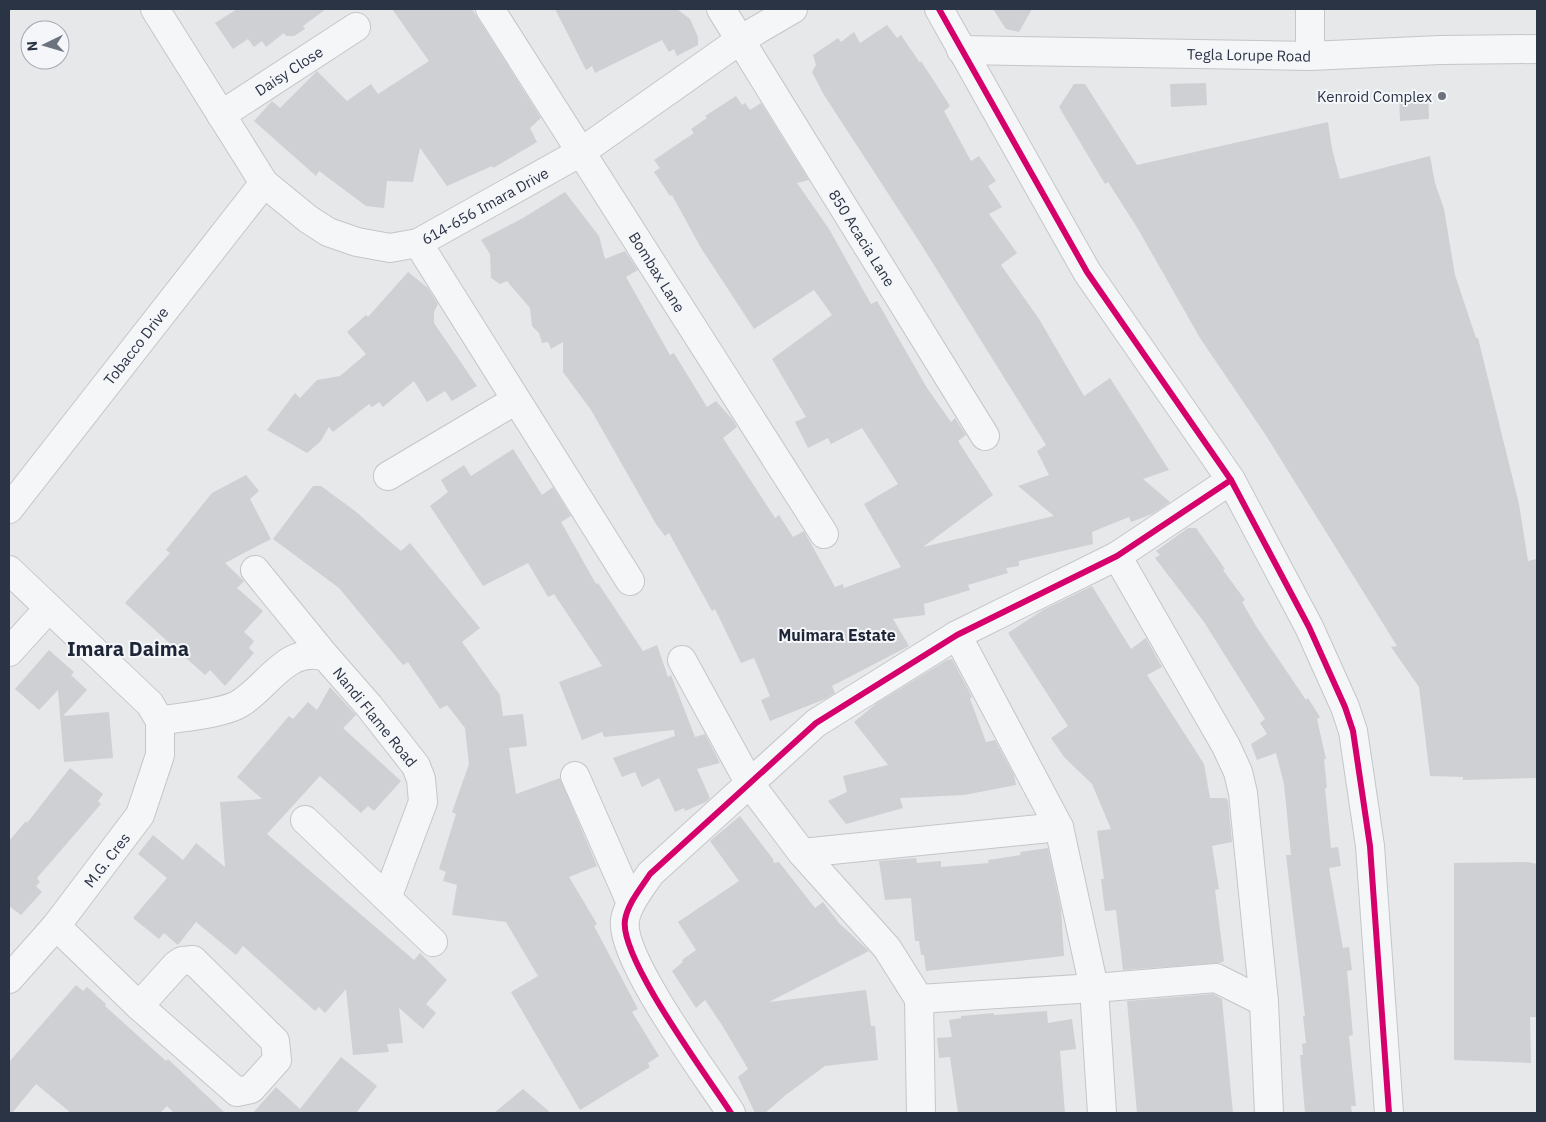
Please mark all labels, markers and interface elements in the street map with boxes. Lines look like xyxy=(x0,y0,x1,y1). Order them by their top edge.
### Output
north arrow xyxy=(20,20,70,70)
text: N xyxy=(23,40,41,52)
street label: Daisy Close xyxy=(251,42,327,100)
street label: Tegla Lorupe Road xyxy=(1187,44,1311,66)
place label: Kenroid Complex xyxy=(1317,87,1432,106)
marker: Kenroid Complex xyxy=(1436,90,1448,102)
street label: 614-656 Imara Drive xyxy=(418,163,552,249)
street label: 850 Acacia Lane xyxy=(825,186,899,290)
street label: Bombax Lane xyxy=(625,228,689,316)
street label: Tobacco Drive xyxy=(99,303,173,389)
district label: Muimara Estate xyxy=(778,625,896,645)
district label: Imara Daima xyxy=(67,635,189,662)
street label: Nandi Flame Road xyxy=(329,663,421,771)
street label: M.G. Cres xyxy=(80,829,134,891)

